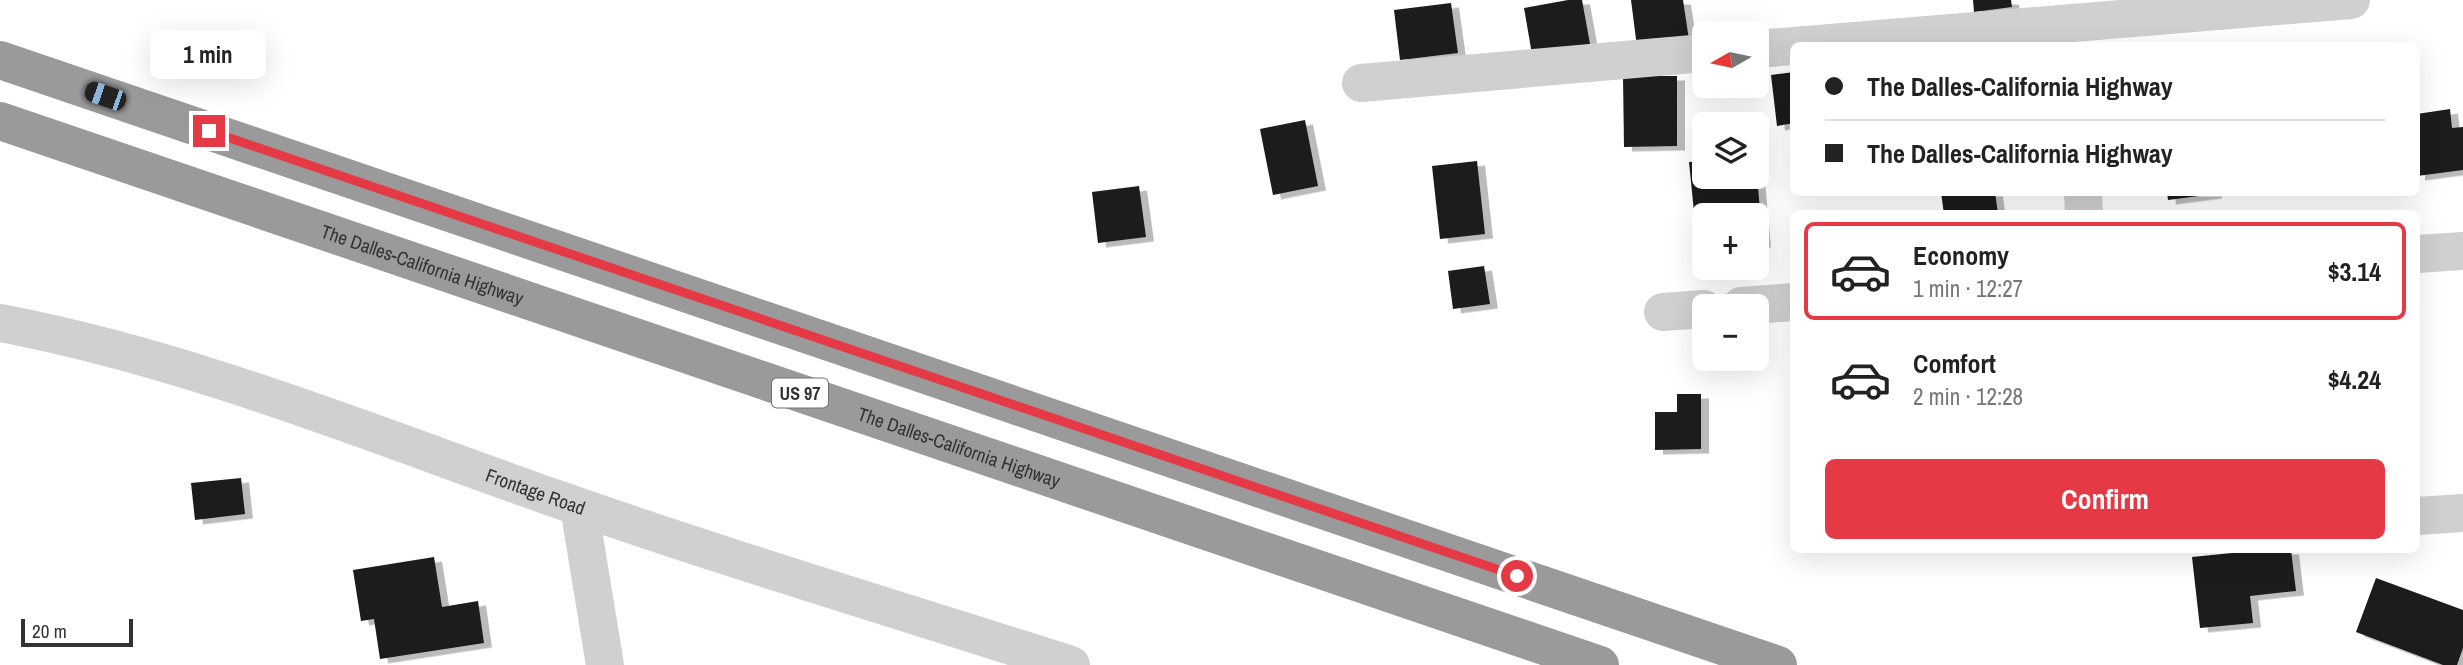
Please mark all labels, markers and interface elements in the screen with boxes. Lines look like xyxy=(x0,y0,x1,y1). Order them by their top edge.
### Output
north arrow xyxy=(1692,21,1769,98)
map controls xyxy=(1692,21,1769,371)
callout: 1 min xyxy=(151,30,267,78)
text: 1 min xyxy=(183,39,233,70)
text: The Dalles-California Highway xyxy=(1867,69,2173,104)
car xyxy=(82,79,129,113)
button: layers xyxy=(1692,112,1769,189)
route end xyxy=(193,115,225,147)
text: The Dalles-California Highway xyxy=(1867,136,2173,171)
button: + xyxy=(1692,203,1769,280)
street label: The Dalles-California Highway xyxy=(318,218,527,311)
text: Economy xyxy=(1913,238,2009,273)
icon: car xyxy=(1829,240,1892,303)
text: $3.14 xyxy=(2328,254,2381,289)
text: 1 min · 12:27 xyxy=(1913,273,2023,304)
button: − xyxy=(1692,294,1769,371)
text: Comfort xyxy=(1913,346,1996,381)
icon: car xyxy=(1829,348,1892,411)
text: $4.24 xyxy=(2328,362,2381,397)
road number: US 97 xyxy=(772,379,828,408)
text: 2 min · 12:28 xyxy=(1913,381,2023,412)
street label: The Dalles-California Highway xyxy=(854,401,1064,494)
button: Confirm xyxy=(1825,459,2385,539)
street label: Frontage Road xyxy=(482,462,589,521)
route start xyxy=(1501,560,1533,592)
scale bar xyxy=(21,616,133,648)
text: 20 m xyxy=(32,618,67,644)

